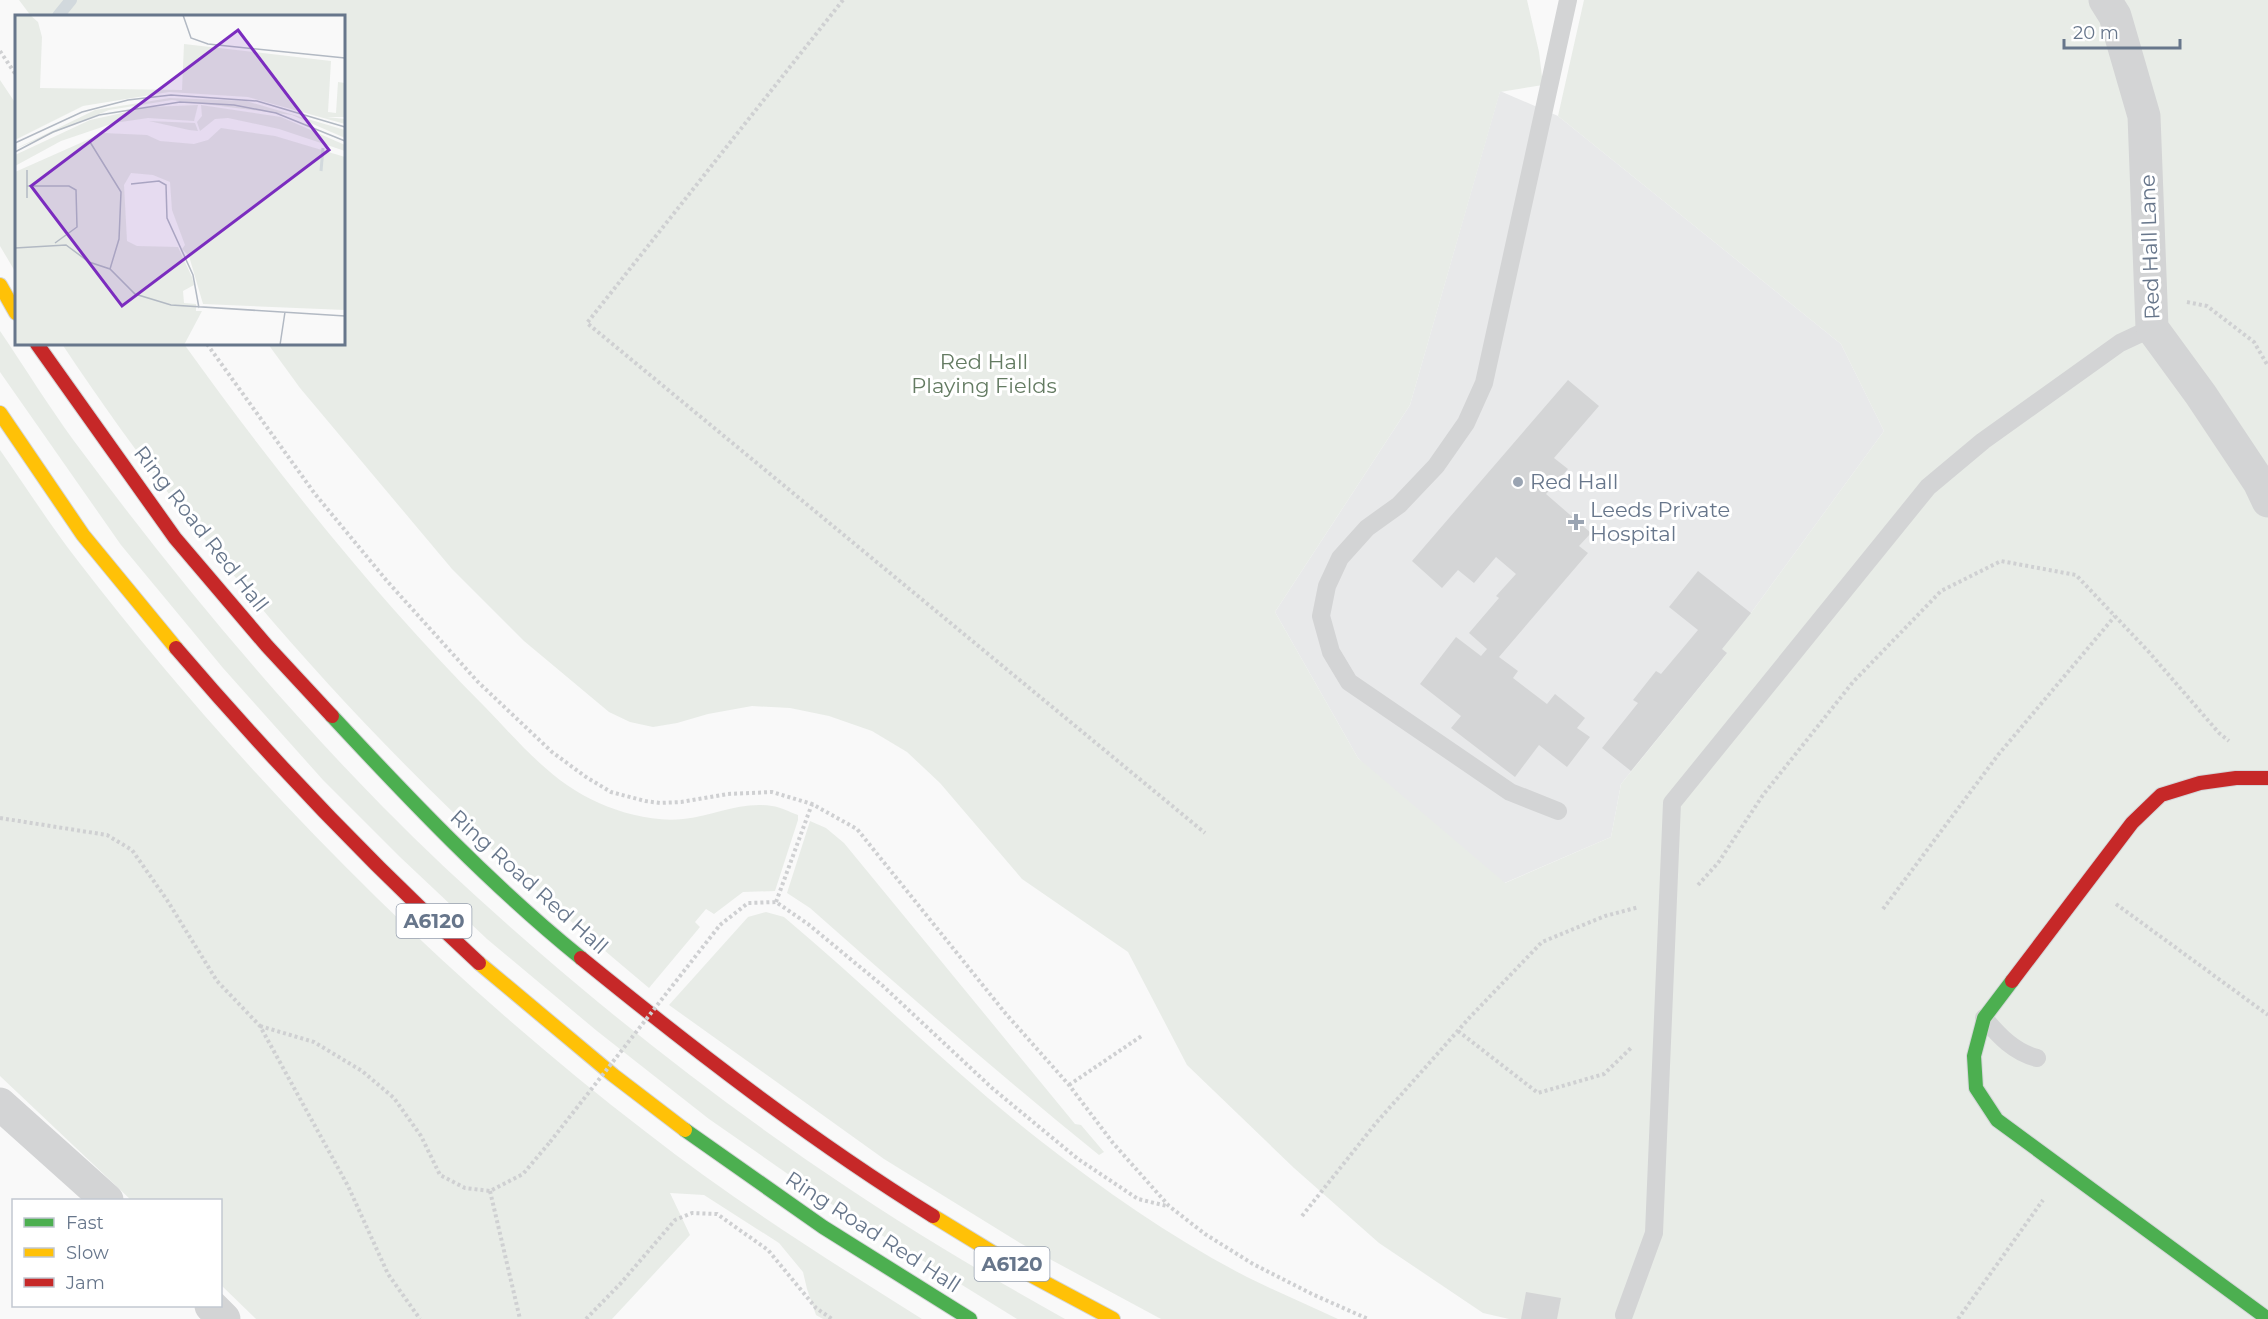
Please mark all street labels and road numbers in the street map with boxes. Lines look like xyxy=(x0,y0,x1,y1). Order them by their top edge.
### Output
street label: Red Hall Lane xyxy=(2134,174,2165,320)
street label: Ring Road Red Hall xyxy=(129,441,274,617)
street label: Ring Road Red Hall xyxy=(445,804,613,959)
road number: A6120 xyxy=(396,904,472,938)
street label: Ring Road Red Hall xyxy=(781,1166,966,1298)
road number: A6120 xyxy=(974,1247,1050,1281)

